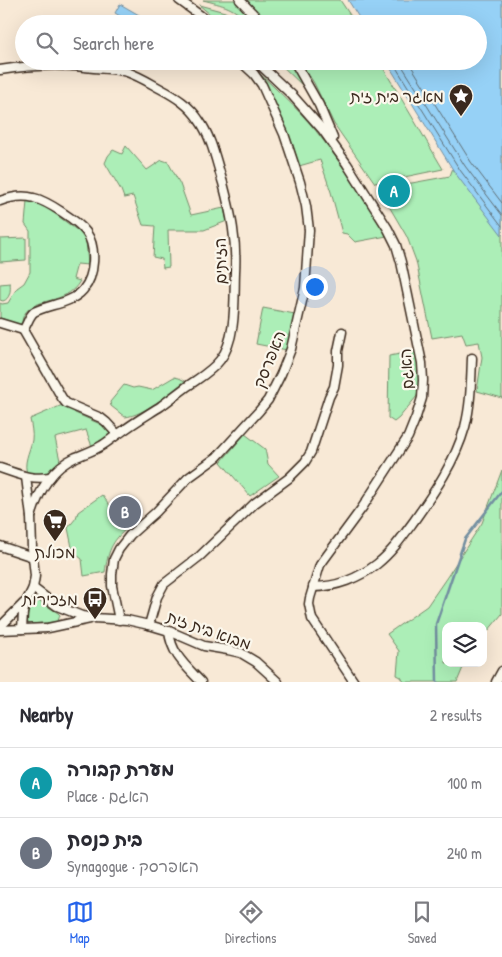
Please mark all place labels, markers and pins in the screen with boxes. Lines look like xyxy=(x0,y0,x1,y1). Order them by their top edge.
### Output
place icon: מאגר בית זית xyxy=(448,83,474,117)
place label: מאגר בית זית xyxy=(349,85,444,107)
pin: A xyxy=(378,172,410,210)
pin: B xyxy=(109,493,141,531)
supermarket icon: מכולת xyxy=(42,508,68,542)
place label: מכולת xyxy=(34,541,76,563)
bus stop icon: מזכירות xyxy=(82,586,108,620)
place label: מזכירות xyxy=(21,588,78,610)

